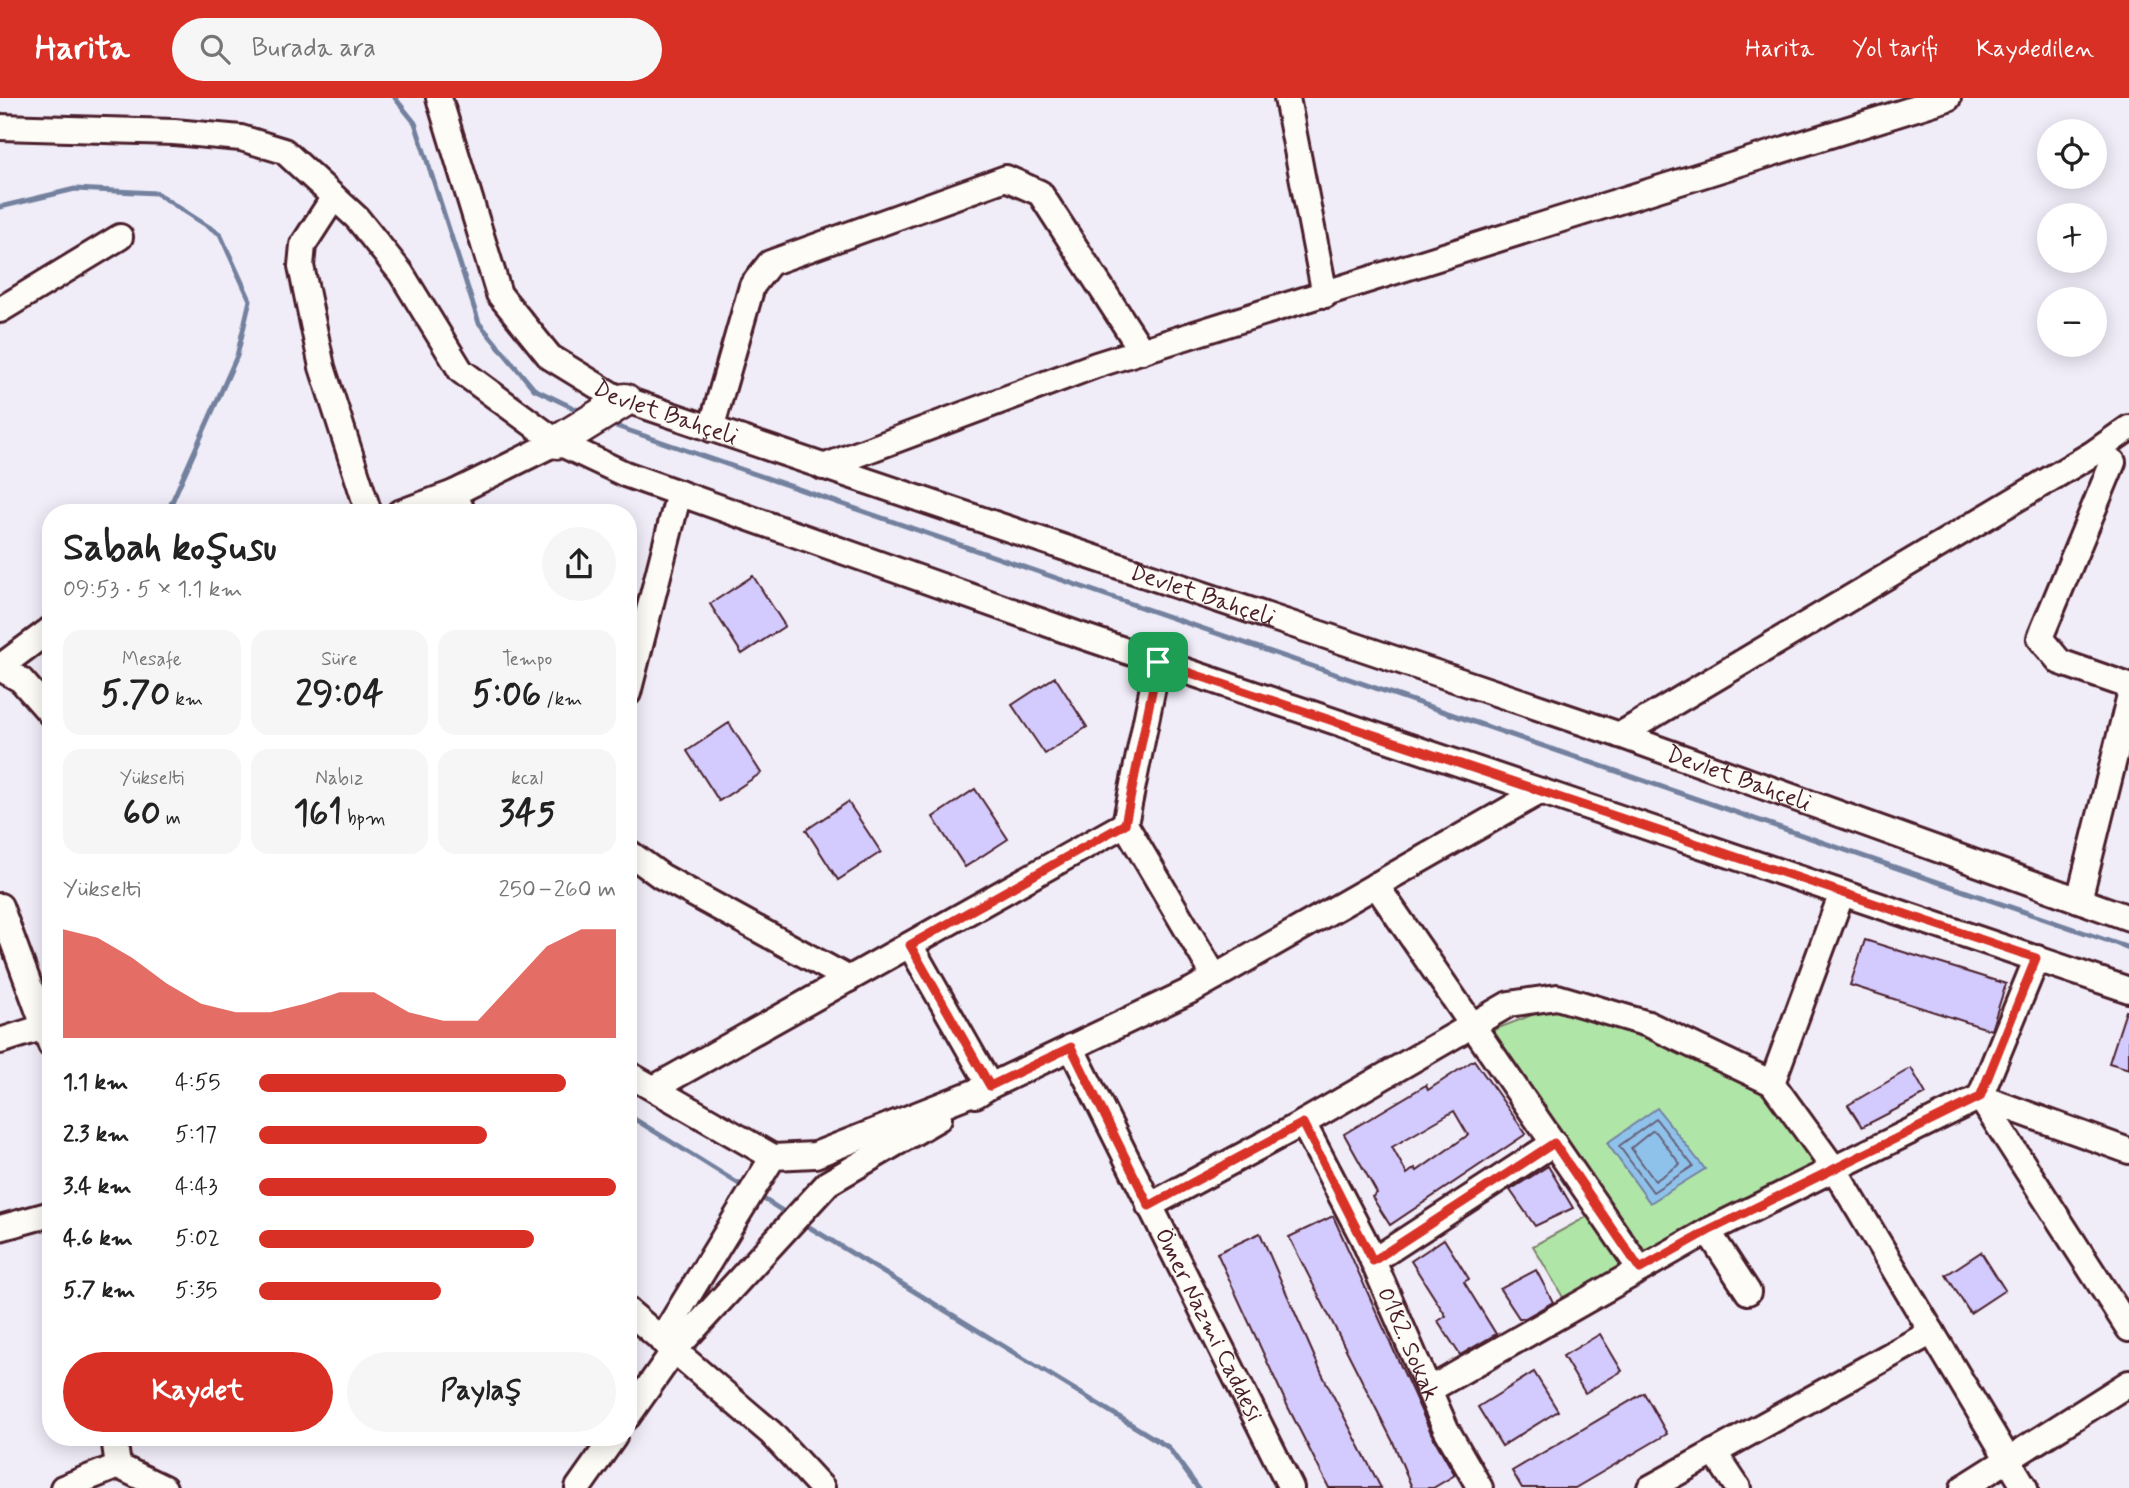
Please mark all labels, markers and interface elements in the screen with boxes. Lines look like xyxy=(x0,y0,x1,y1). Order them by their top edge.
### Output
search box xyxy=(172,18,662,81)
text: Harita xyxy=(35,27,130,71)
icon: search xyxy=(196,30,234,68)
text: Burada ara xyxy=(252,32,376,66)
text: Harita xyxy=(1745,34,1814,65)
text: Yol tarifi xyxy=(1852,34,1938,65)
text: Kaydedilen xyxy=(1976,34,2094,65)
map controls xyxy=(2037,119,2107,357)
button: locate xyxy=(2037,119,2107,189)
button: + xyxy=(2037,203,2107,273)
button: − xyxy=(2037,287,2107,357)
street label: Devlet Bahçeli xyxy=(587,373,741,453)
text: Sabah koşusu xyxy=(63,524,277,573)
button: share xyxy=(542,527,616,601)
street label: Devlet Bahçeli xyxy=(1125,557,1279,634)
text: 09:53 · 5 × 1.1 km xyxy=(63,575,242,605)
pin xyxy=(1128,632,1188,692)
icon: arrive xyxy=(1139,643,1177,681)
text: Mesafe xyxy=(122,647,182,672)
text: Süre xyxy=(321,647,358,672)
text: Tempo xyxy=(502,647,552,672)
text: 5.70 xyxy=(101,672,170,718)
text: 29:04 xyxy=(295,672,384,718)
text: 5:06 xyxy=(472,672,541,718)
text: km xyxy=(170,687,203,712)
text: /km xyxy=(541,687,582,712)
street label: Devlet Bahçeli xyxy=(1662,739,1815,819)
text: Yükselti xyxy=(120,766,184,791)
text: Nabız xyxy=(315,766,364,791)
text: kcal xyxy=(511,766,543,791)
text: 60 xyxy=(123,791,161,837)
text: 161 xyxy=(293,791,342,837)
text: 345 xyxy=(499,791,555,837)
text: m xyxy=(161,806,181,831)
text: bpm xyxy=(342,806,386,831)
text: Yükselti xyxy=(63,875,141,905)
text: 250–260 m xyxy=(499,875,616,905)
text: 1.1 km xyxy=(63,1068,128,1098)
text: 4:55 xyxy=(175,1068,221,1098)
text: 2.3 km xyxy=(63,1120,129,1150)
text: 5:17 xyxy=(175,1120,217,1150)
text: 3.4 km xyxy=(63,1172,131,1202)
text: 4:43 xyxy=(175,1172,218,1202)
street label: Ömer Nazmi Caddesi xyxy=(1147,1223,1269,1427)
text: 4.6 km xyxy=(63,1224,133,1254)
text: 5:02 xyxy=(175,1224,220,1254)
text: 5.7 km xyxy=(63,1276,135,1306)
text: 5:35 xyxy=(175,1276,218,1306)
street label: 0182. Sokak xyxy=(1369,1283,1446,1406)
button: Kaydet xyxy=(63,1352,333,1432)
button: Paylaş xyxy=(347,1352,616,1432)

